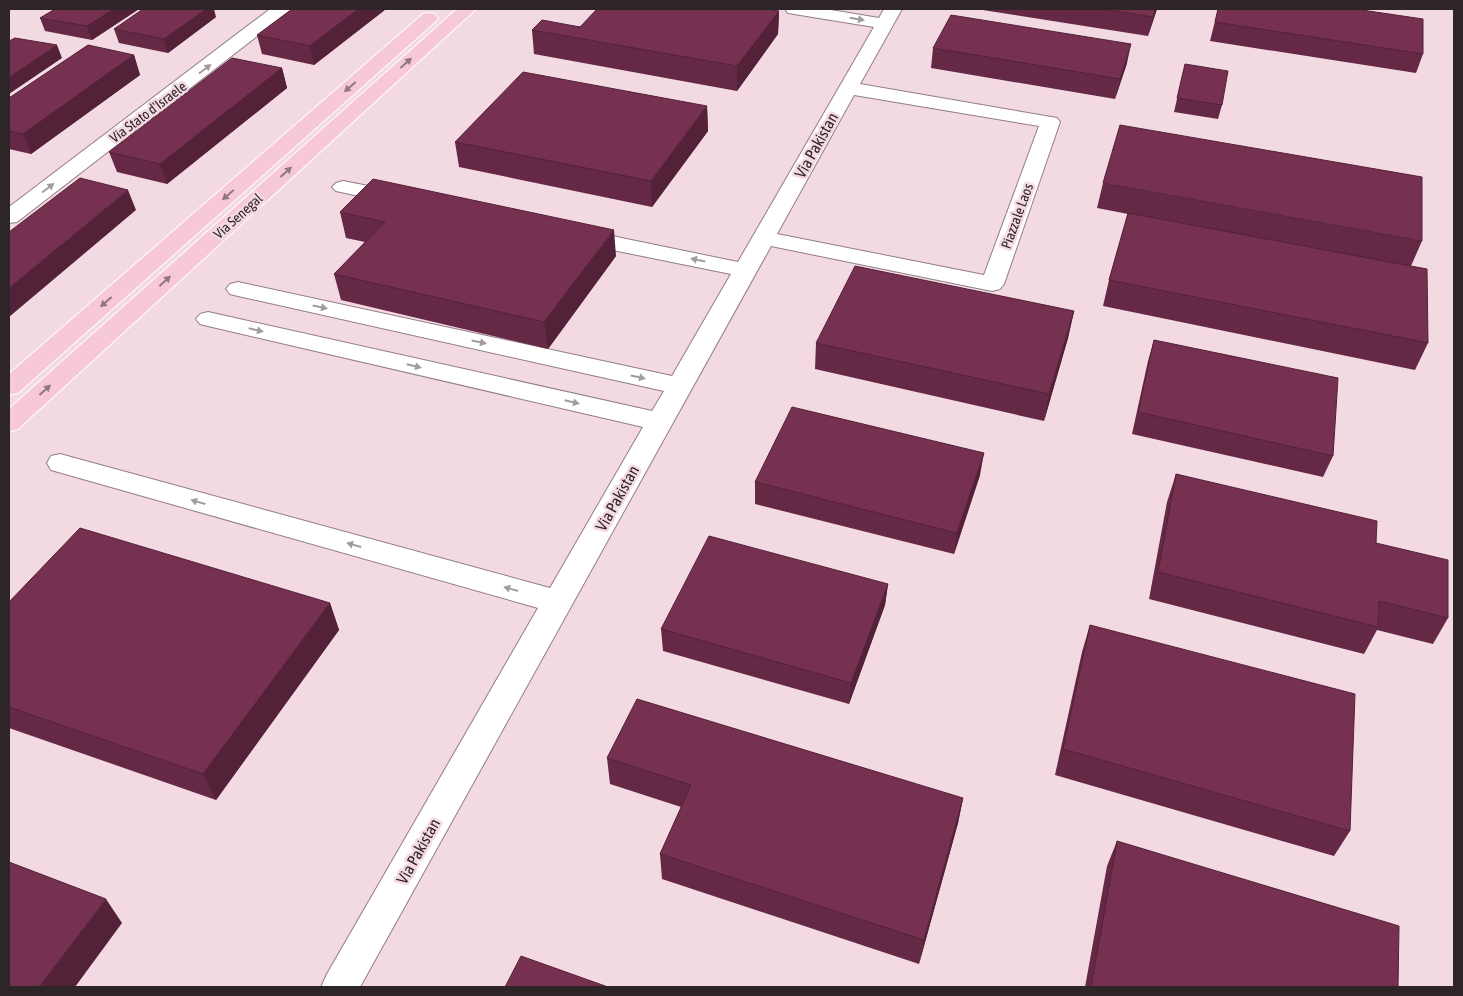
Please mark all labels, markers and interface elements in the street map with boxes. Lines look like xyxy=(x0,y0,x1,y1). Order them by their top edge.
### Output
one-way arrow xyxy=(849,16,865,24)
one-way arrow xyxy=(400,58,413,69)
one-way arrow xyxy=(198,63,211,74)
street label: Via Stato d'Israele xyxy=(107,78,189,146)
one-way arrow xyxy=(345,81,357,93)
street label: Via Pakistan xyxy=(791,109,841,181)
one-way arrow xyxy=(279,167,292,178)
street label: Piazzale Laos xyxy=(998,181,1036,251)
one-way arrow xyxy=(41,183,55,193)
one-way arrow xyxy=(222,189,235,200)
street label: Via Senegal xyxy=(210,190,266,242)
one-way arrow xyxy=(690,256,706,264)
one-way arrow xyxy=(159,276,172,287)
one-way arrow xyxy=(101,296,113,308)
one-way arrow xyxy=(313,303,328,311)
one-way arrow xyxy=(248,326,264,334)
one-way arrow xyxy=(471,338,486,346)
one-way arrow xyxy=(407,362,422,370)
one-way arrow xyxy=(630,373,645,381)
one-way arrow xyxy=(38,385,51,396)
one-way arrow xyxy=(565,398,580,406)
street label: Via Pakistan xyxy=(592,462,642,534)
one-way arrow xyxy=(190,497,205,505)
one-way arrow xyxy=(347,541,362,549)
one-way arrow xyxy=(503,585,518,593)
street label: Via Pakistan xyxy=(393,815,443,887)

